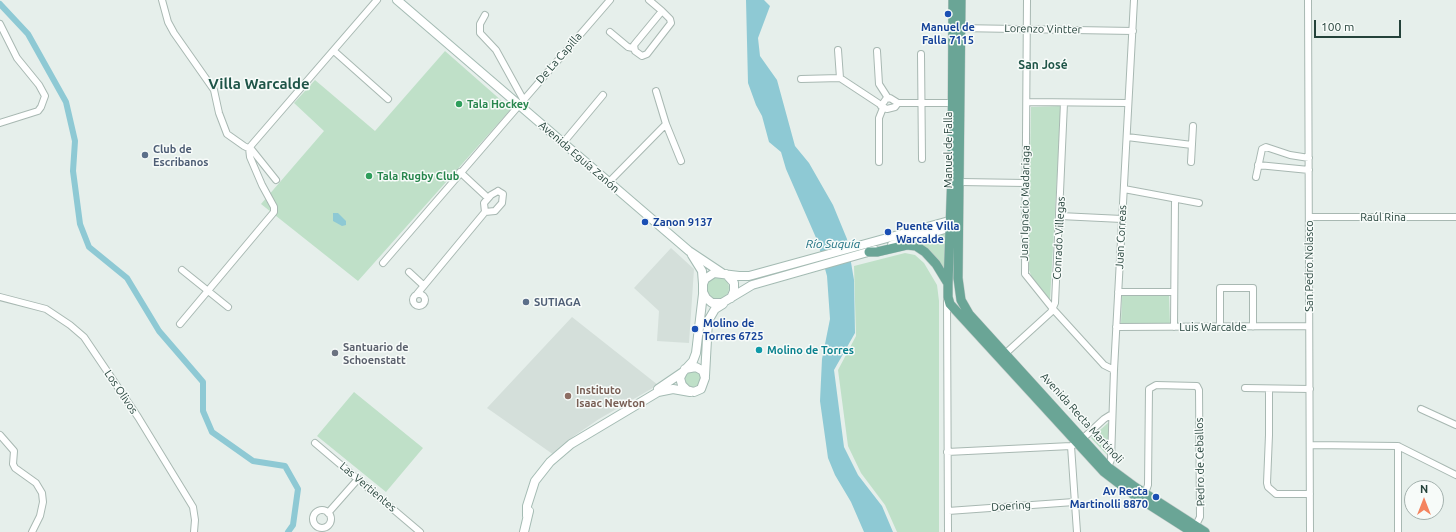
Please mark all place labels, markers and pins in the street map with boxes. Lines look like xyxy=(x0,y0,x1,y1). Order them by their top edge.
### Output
marker: Manuel de Falla 7115 xyxy=(943,9,953,19)
place label: Manuel de Falla 7115 xyxy=(921,20,975,46)
place label: Tala Hockey xyxy=(467,97,529,111)
marker: Tala Hockey xyxy=(454,99,464,109)
place label: Club de Escribanos xyxy=(153,142,209,168)
marker: Club de Escribanos xyxy=(140,150,150,160)
place label: Tala Rugby Club xyxy=(377,169,459,183)
marker: Tala Rugby Club xyxy=(364,171,374,181)
place label: Zanon 9137 xyxy=(653,215,713,229)
marker: Zanon 9137 xyxy=(640,217,650,227)
place label: Puente Villa Warcalde xyxy=(896,219,960,245)
marker: Puente Villa Warcalde xyxy=(883,227,893,237)
place label: SUTIAGA xyxy=(534,295,581,309)
marker: SUTIAGA xyxy=(521,297,531,307)
place label: Molino de Torres 6725 xyxy=(703,316,763,342)
marker: Molino de Torres 6725 xyxy=(690,324,700,334)
place label: Santuario de Schoenstatt xyxy=(343,340,409,366)
place label: Molino de Torres xyxy=(767,343,854,357)
marker: Molino de Torres xyxy=(754,345,764,355)
marker: Santuario de Schoenstatt xyxy=(330,348,340,358)
place label: Instituto Isaac Newton xyxy=(576,383,645,409)
marker: Instituto Isaac Newton xyxy=(563,391,573,401)
place label: Av Recta Martinolli 8870 xyxy=(1070,484,1148,510)
marker: Av Recta Martinolli 8870 xyxy=(1151,492,1161,502)

